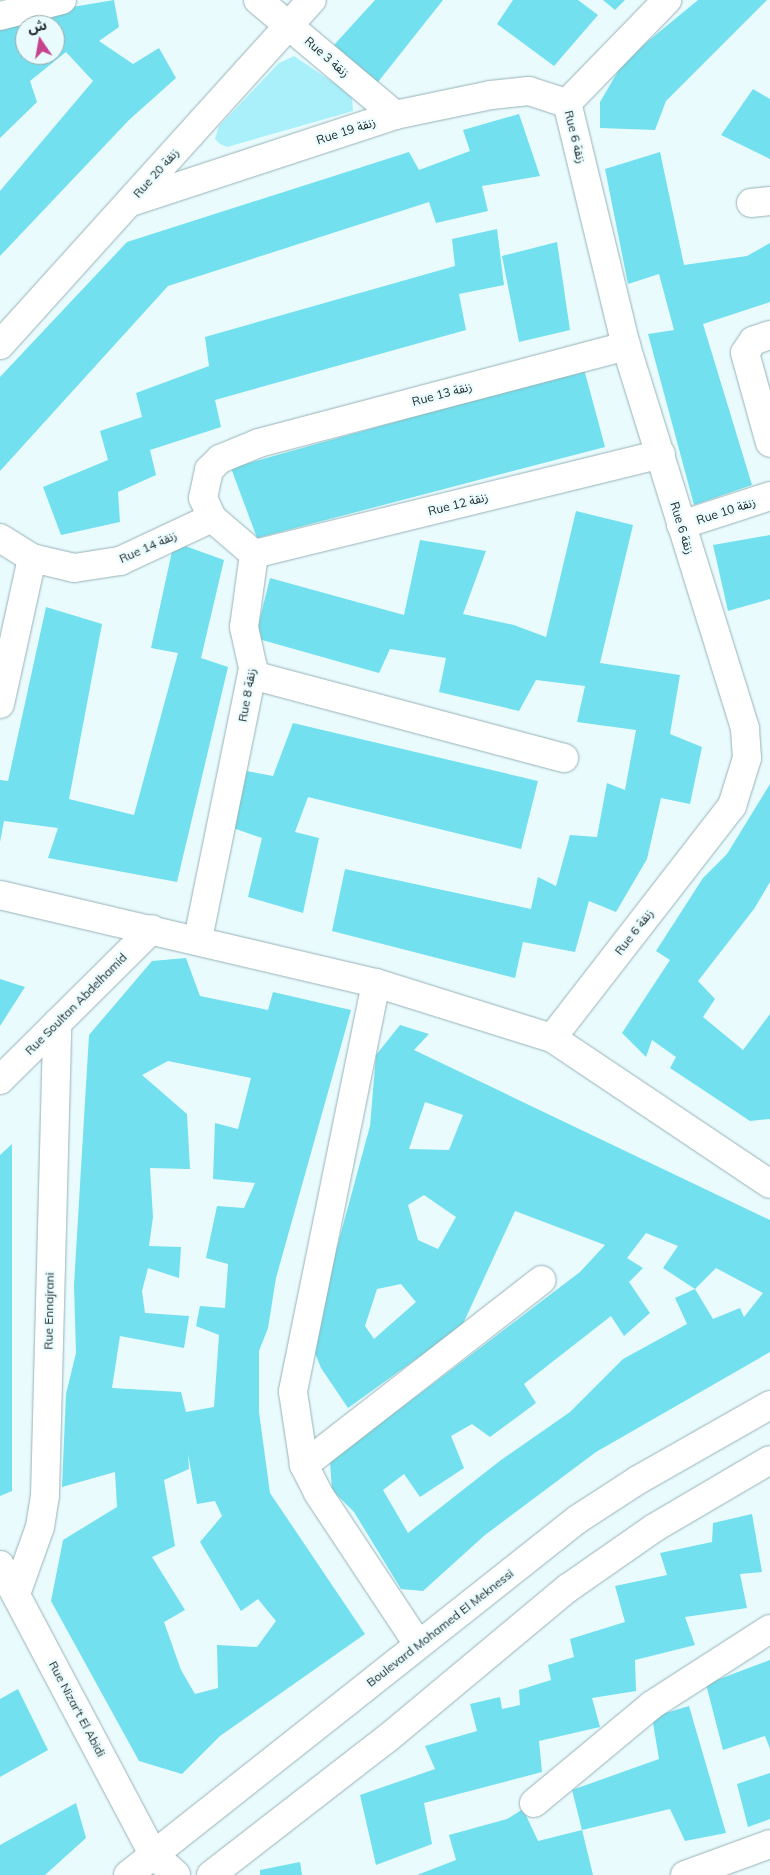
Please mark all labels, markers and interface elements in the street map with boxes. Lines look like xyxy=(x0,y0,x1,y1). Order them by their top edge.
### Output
north arrow xyxy=(15,15,65,65)
text: ش xyxy=(26,16,48,37)
street label: Rue 3 زنقة xyxy=(302,34,352,80)
street label: Rue 6 زنقة xyxy=(561,109,589,165)
street label: Rue 19 زنقة xyxy=(315,115,377,147)
street label: Rue 20 زنقة xyxy=(130,145,182,201)
street label: Rue 13 زنقة xyxy=(410,379,474,409)
street label: Rue 12 زنقة xyxy=(426,490,490,518)
street label: Rue 10 زنقة xyxy=(695,495,757,527)
street label: Rue 6 زنقة xyxy=(667,500,697,556)
street label: Rue 14 زنقة xyxy=(117,528,179,566)
street label: Rue 8 زنقة xyxy=(235,667,259,723)
street label: Rue 6 زنقة xyxy=(612,906,656,958)
street label: Rue Soultan Abdelhamid xyxy=(22,950,130,1058)
street label: Rue Ennajrani xyxy=(41,1272,57,1350)
street label: Boulevard Mohamed El Meknessi xyxy=(364,1566,516,1690)
street label: Rue Nizar't El Abidi xyxy=(46,1659,108,1759)

